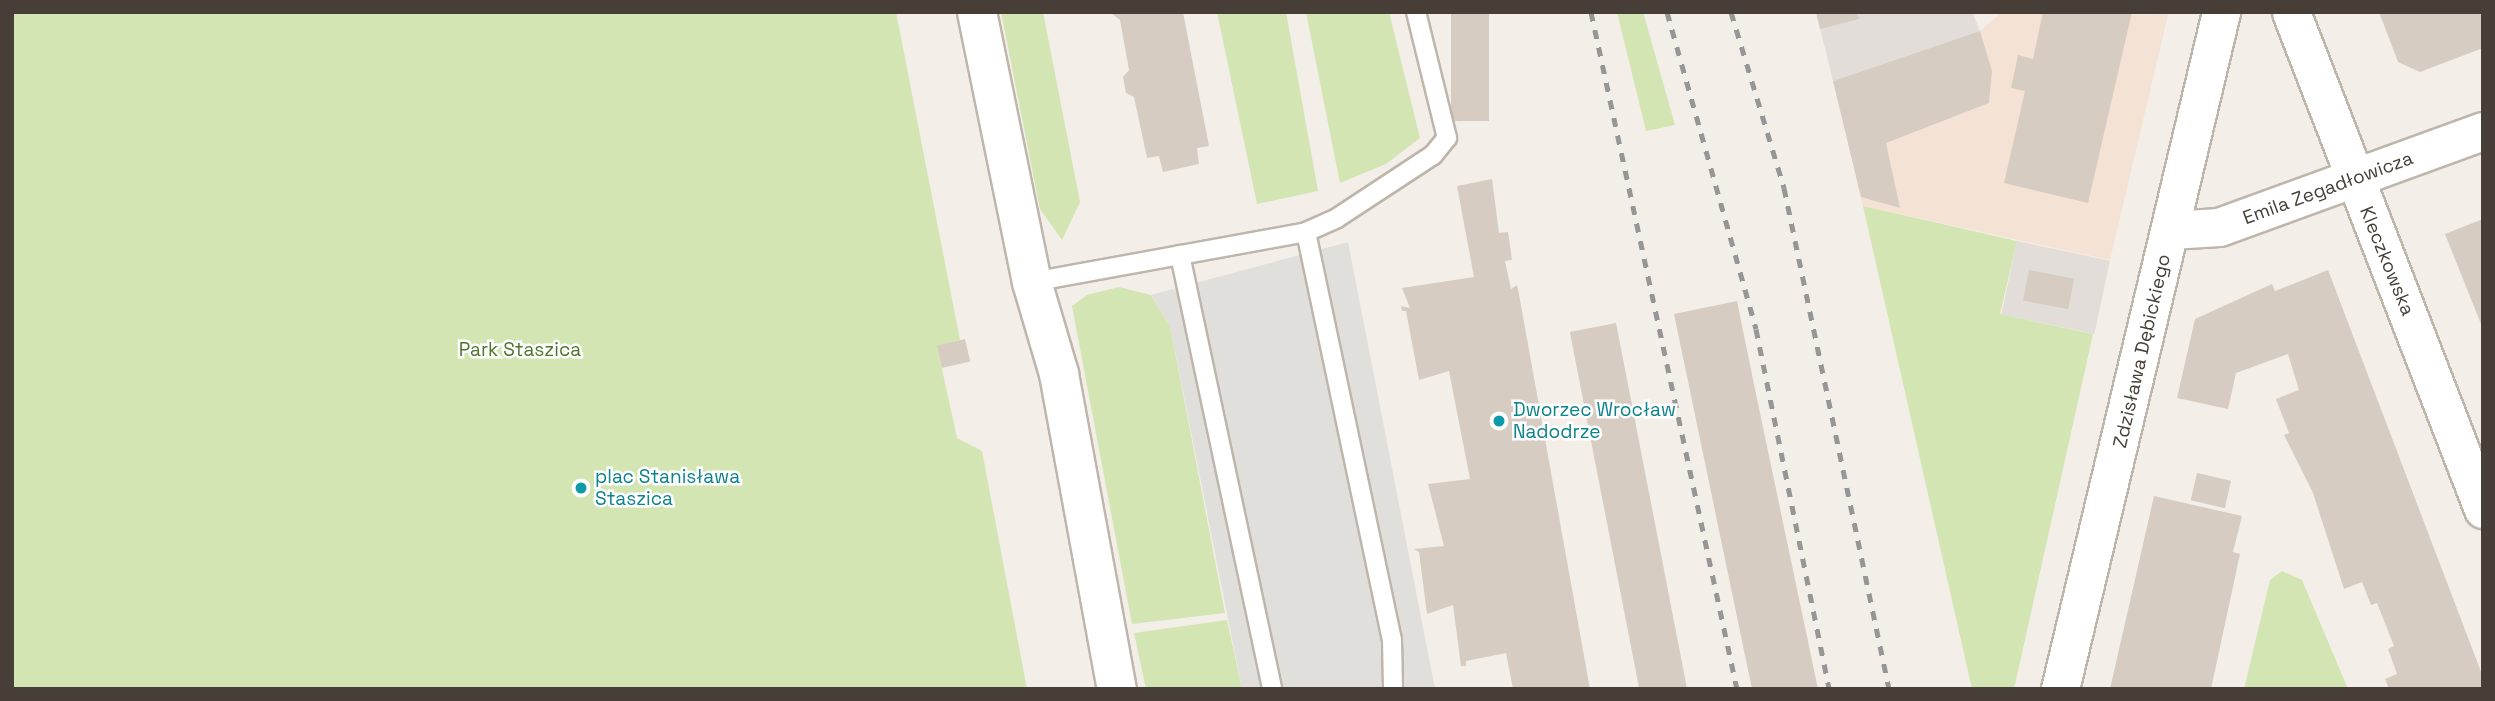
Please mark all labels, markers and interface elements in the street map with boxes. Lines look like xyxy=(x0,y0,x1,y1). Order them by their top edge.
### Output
street label: Emila Zegadłowicza xyxy=(2240,147,2416,229)
street label: Kleczkowska xyxy=(2355,203,2419,319)
street label: Zdzisława Dębickiego xyxy=(2109,252,2175,450)
park label: Park Staszica xyxy=(459,339,581,361)
place label: Dworzec Wrocław Nadodrze xyxy=(1513,399,1676,443)
marker: Dworzec Wrocław Nadodrze xyxy=(1491,413,1507,429)
place label: plac Stanisława Staszica xyxy=(595,466,740,510)
marker: plac Stanisława Staszica xyxy=(573,480,589,496)

